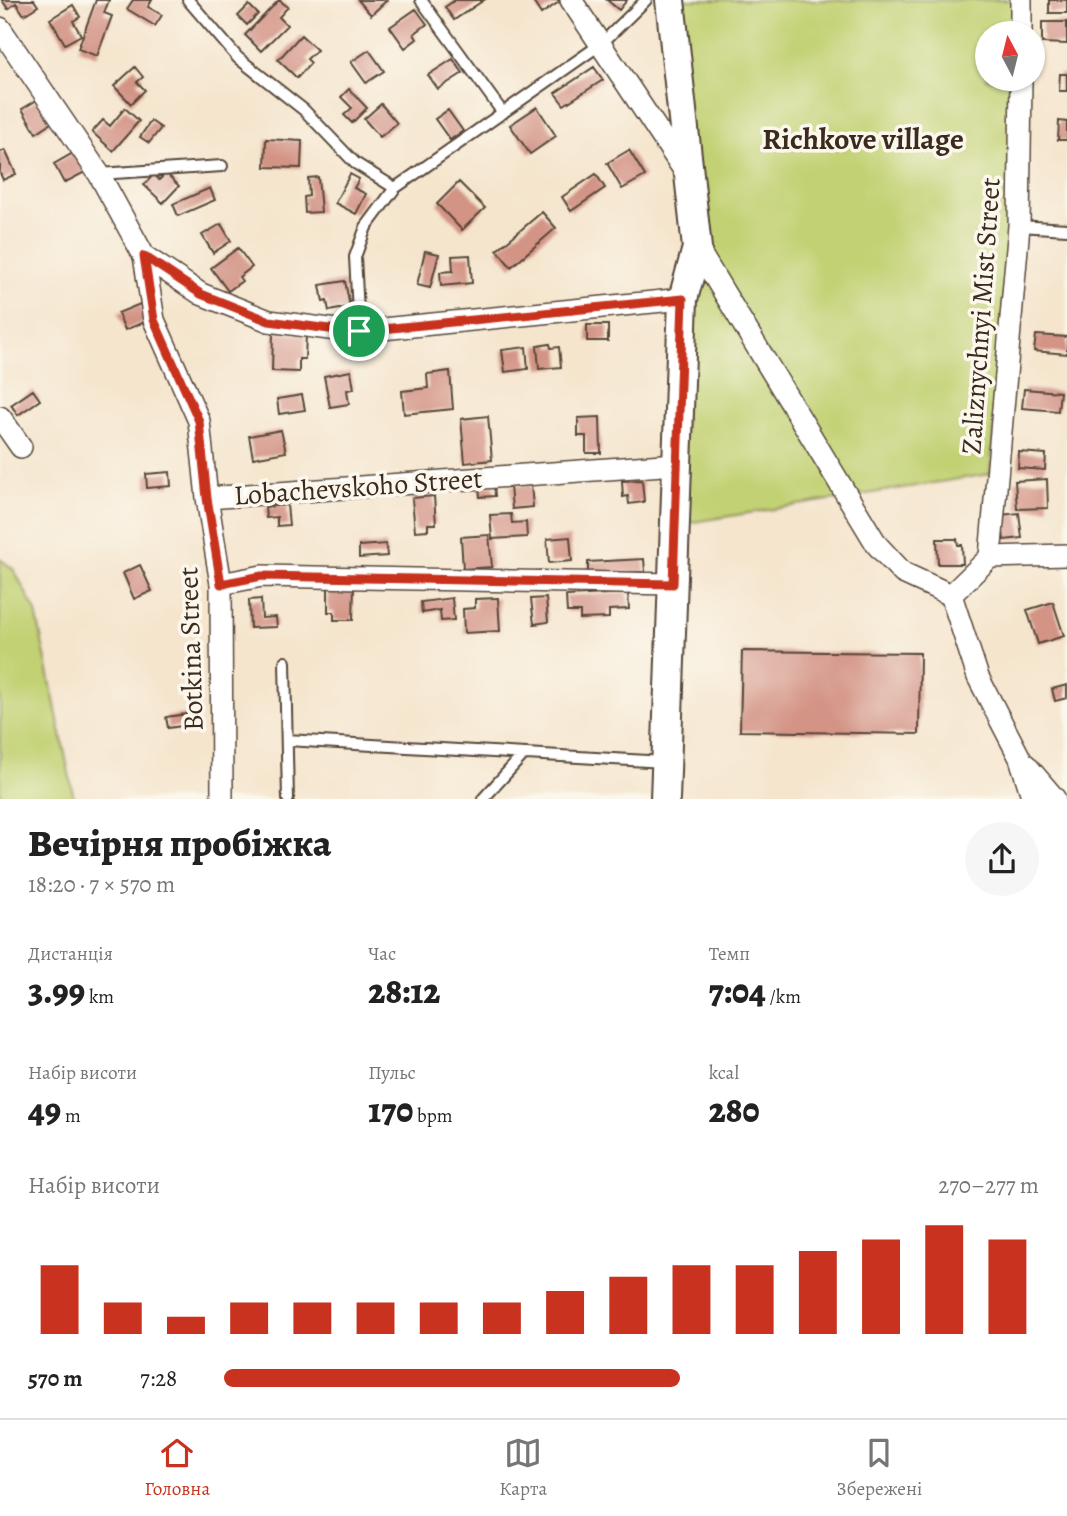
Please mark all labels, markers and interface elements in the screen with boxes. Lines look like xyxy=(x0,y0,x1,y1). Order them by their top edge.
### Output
north arrow xyxy=(975,21,1045,91)
map controls xyxy=(975,21,1045,91)
district label: Richkove village xyxy=(762,119,964,159)
street label: Zaliznychnyi Mist Street xyxy=(952,176,1010,456)
pin xyxy=(329,301,389,361)
icon: arrive xyxy=(340,312,378,350)
street label: Lobachevskoho Street xyxy=(232,459,484,515)
street label: Botkina Street xyxy=(169,566,213,732)
text: Вечірня пробіжка xyxy=(28,817,331,869)
button: share xyxy=(965,822,1039,896)
text: 18:20 · 7 × 570 m xyxy=(28,869,175,900)
text: Дистанція xyxy=(28,941,113,967)
text: Час xyxy=(368,941,396,967)
text: Темп xyxy=(709,941,750,967)
text: 3.99 xyxy=(28,967,85,1015)
text: 28:12 xyxy=(368,967,440,1015)
text: 7:04 xyxy=(709,967,766,1015)
text: km xyxy=(85,984,114,1010)
text: /km xyxy=(766,984,801,1010)
text: Набір висоти xyxy=(28,1060,137,1086)
text: Пульс xyxy=(368,1060,416,1086)
text: kcal xyxy=(709,1060,739,1086)
text: 49 xyxy=(28,1086,61,1134)
text: 170 xyxy=(368,1086,413,1134)
text: 280 xyxy=(709,1086,759,1134)
text: m xyxy=(61,1103,81,1129)
text: bpm xyxy=(413,1103,453,1129)
text: Набір висоти xyxy=(28,1170,160,1201)
text: 270–277 m xyxy=(938,1170,1039,1201)
text: 570 m xyxy=(28,1363,83,1394)
text: 7:28 xyxy=(140,1363,177,1394)
tab: Головна xyxy=(145,1434,210,1502)
tab: Карта xyxy=(499,1434,547,1502)
tab: Збережені xyxy=(836,1434,922,1502)

